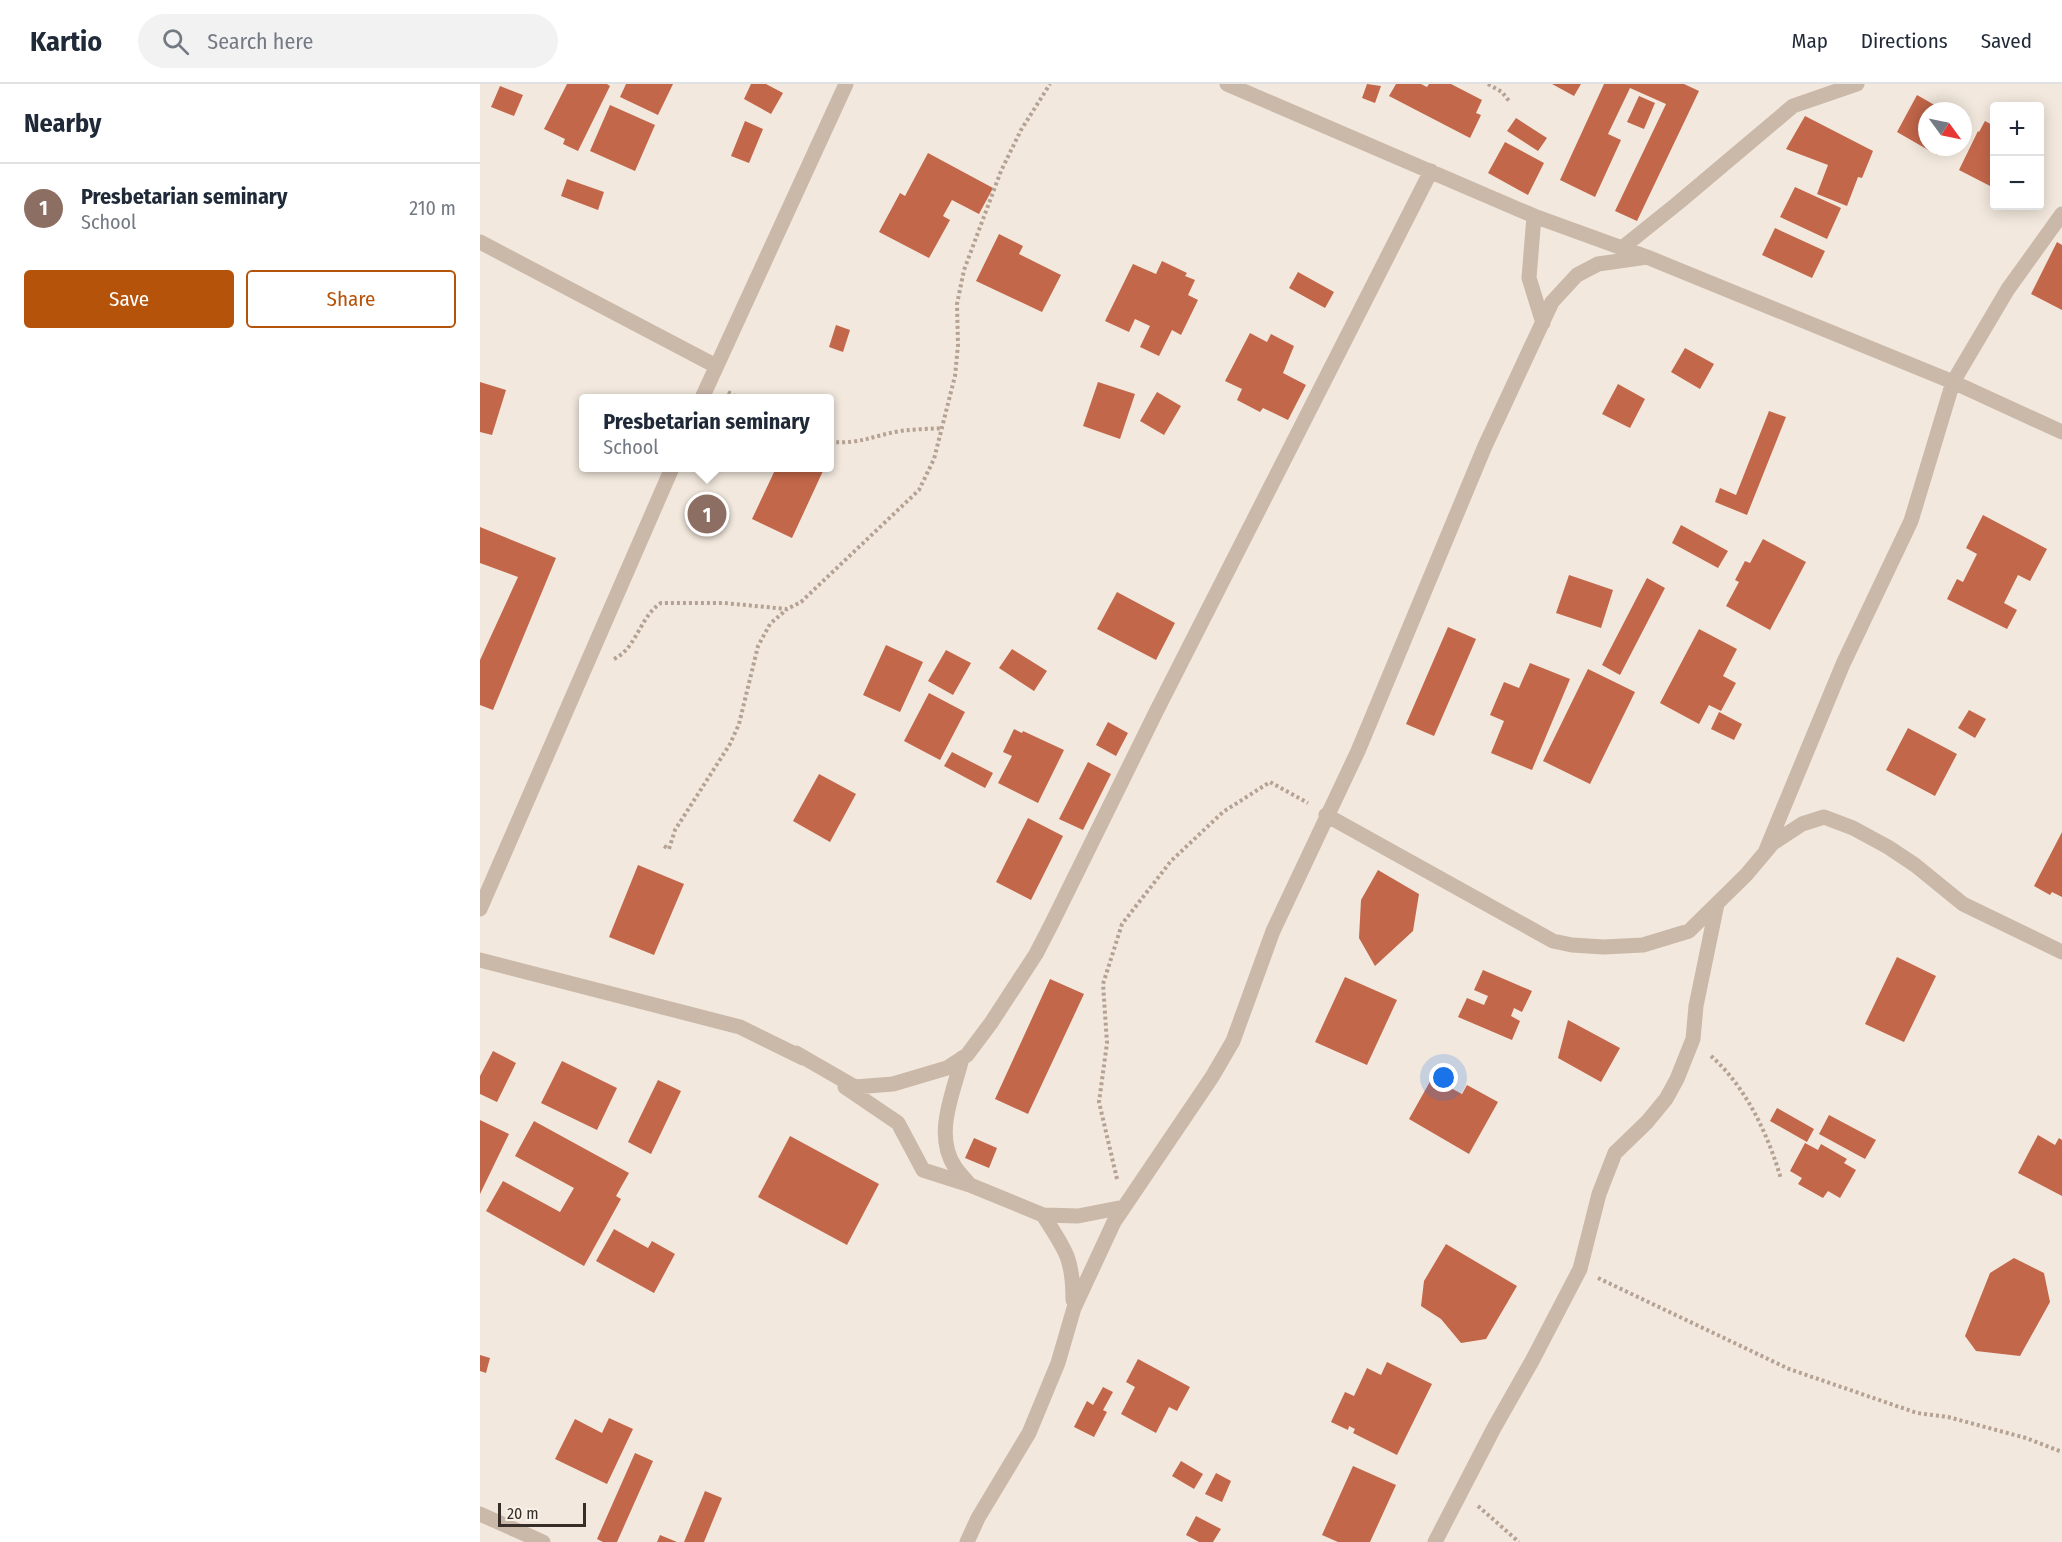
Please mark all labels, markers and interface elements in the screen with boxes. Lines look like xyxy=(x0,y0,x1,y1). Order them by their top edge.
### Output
search box xyxy=(138,14,558,68)
text: Kartio xyxy=(30,25,102,58)
icon: search xyxy=(159,25,192,58)
text: Search here xyxy=(207,28,313,55)
text: Map xyxy=(1791,28,1828,54)
text: Directions xyxy=(1861,28,1948,54)
text: Saved xyxy=(1981,28,2032,54)
north arrow xyxy=(1918,102,1972,156)
map controls xyxy=(1990,102,2044,210)
button: + xyxy=(1990,102,2044,156)
text: Nearby xyxy=(24,108,101,139)
button: − xyxy=(1990,156,2044,210)
text: Presbetarian seminary xyxy=(81,183,287,210)
text: 1 xyxy=(39,196,48,220)
text: 210 m xyxy=(409,196,456,220)
text: School xyxy=(81,210,136,234)
button: Save xyxy=(24,270,234,328)
button: Share xyxy=(246,270,456,328)
popup xyxy=(579,394,834,472)
text: Presbetarian seminary xyxy=(603,408,810,435)
text: School xyxy=(603,435,659,459)
pin: 1 xyxy=(688,492,726,536)
your location xyxy=(1429,1063,1458,1092)
scale bar xyxy=(498,1500,586,1528)
text: 20 m xyxy=(507,1504,538,1523)

